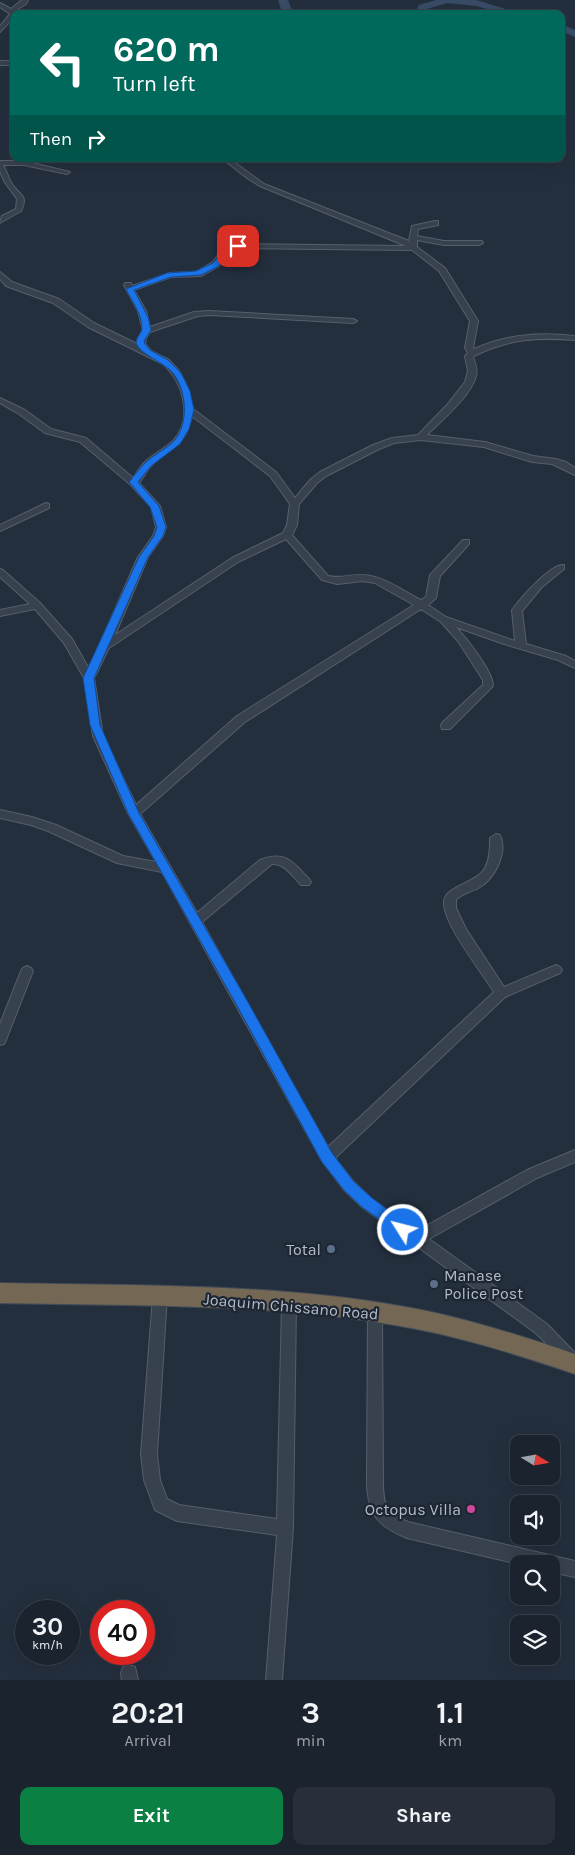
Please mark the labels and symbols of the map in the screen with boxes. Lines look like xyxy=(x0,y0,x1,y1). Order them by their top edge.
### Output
pin xyxy=(217,225,259,267)
position arrow xyxy=(376,1203,428,1255)
place label: Total xyxy=(286,1240,321,1259)
marker: Total xyxy=(325,1243,337,1255)
place label: Manase Police Post xyxy=(444,1266,523,1303)
marker: Manase Police Post xyxy=(428,1278,440,1290)
street label: Joaquim Chissano Road xyxy=(203,1289,379,1324)
north arrow xyxy=(510,1435,560,1485)
place label: Octopus Villa xyxy=(365,1500,461,1519)
marker: Octopus Villa xyxy=(465,1503,477,1515)
speed limit sign: 40 xyxy=(90,1600,155,1665)

